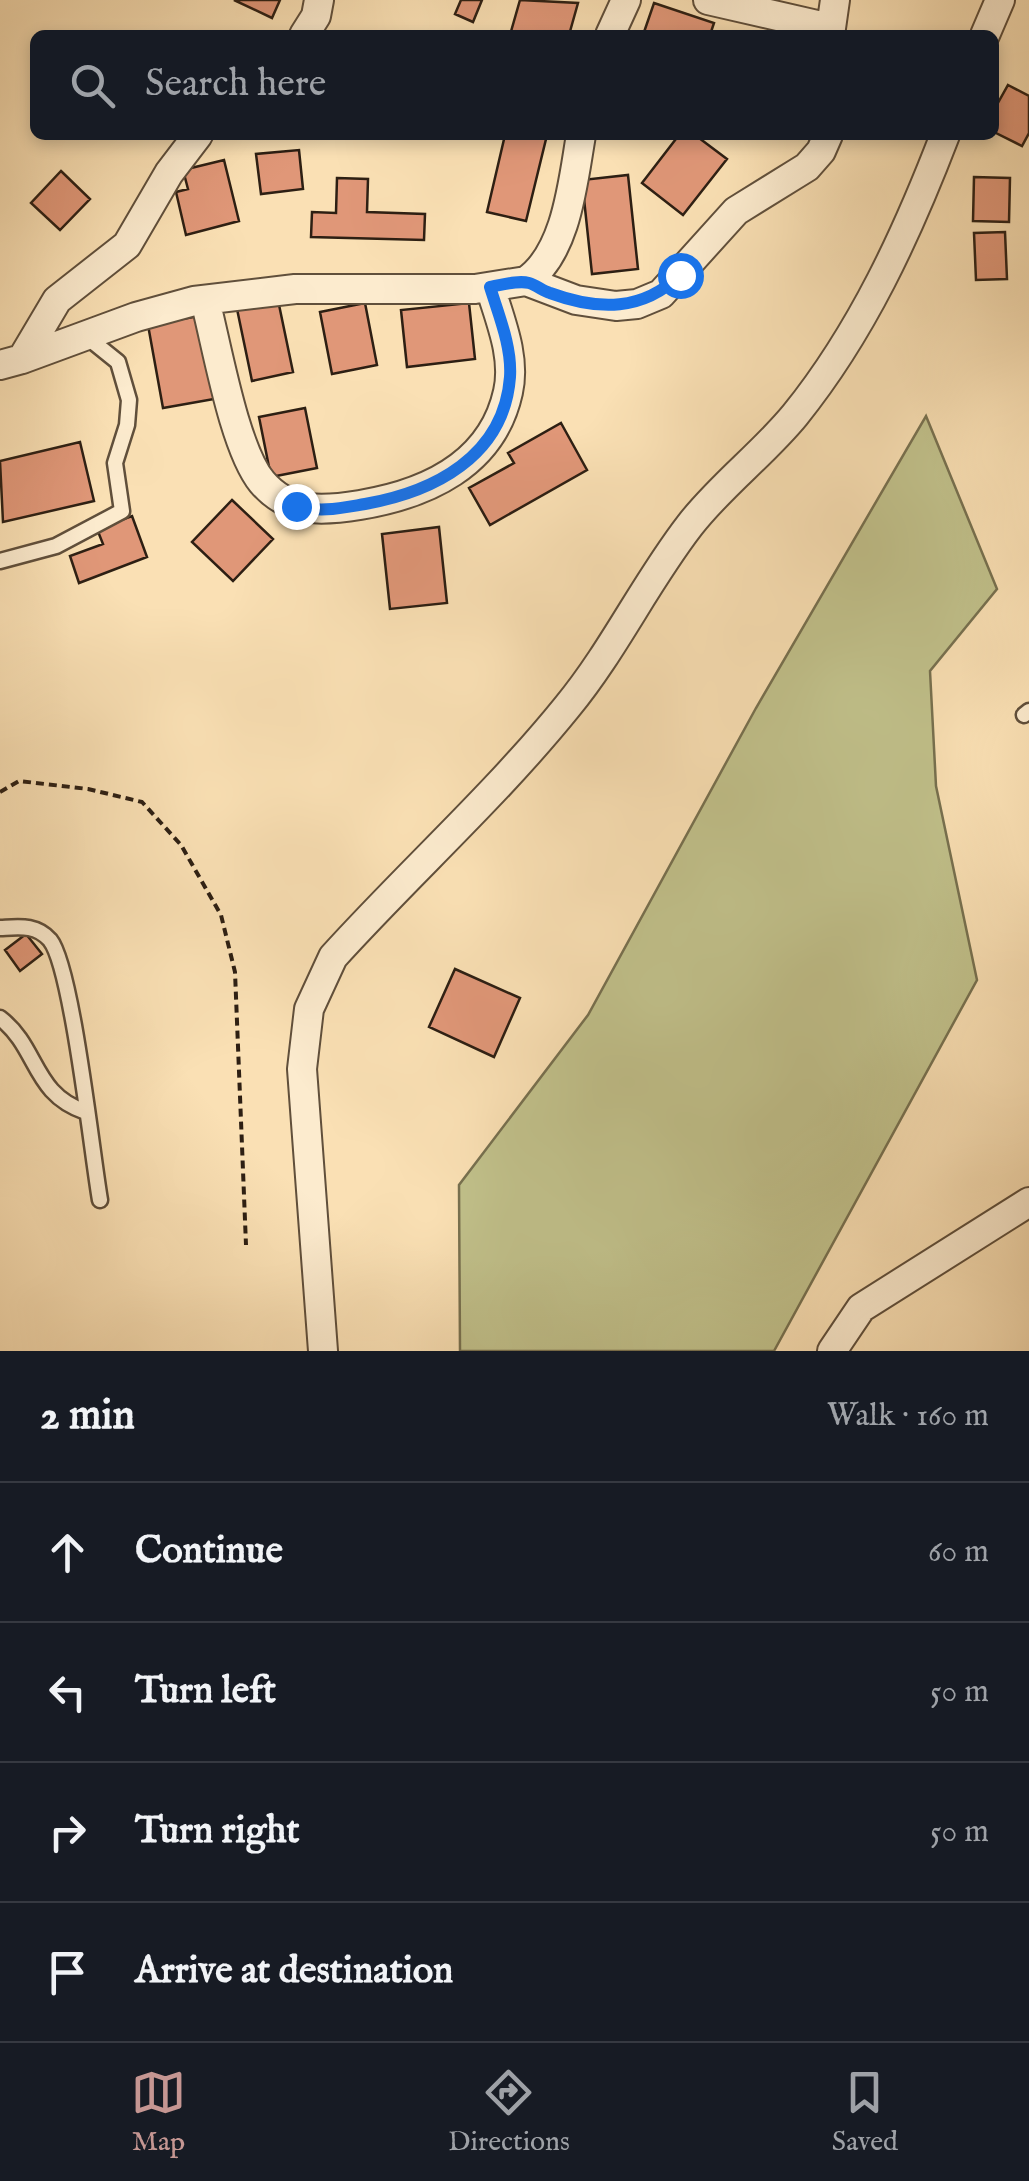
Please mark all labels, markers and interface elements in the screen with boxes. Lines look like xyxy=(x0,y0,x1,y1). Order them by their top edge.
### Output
search box xyxy=(30,30,999,140)
icon: search xyxy=(65,58,120,113)
text: Search here xyxy=(145,61,326,109)
route start xyxy=(658,253,704,299)
route end xyxy=(274,484,320,530)
text: 2 min xyxy=(40,1390,135,1443)
text: Walk · 160 m xyxy=(827,1396,989,1437)
icon: ahead xyxy=(40,1525,95,1580)
text: Continue xyxy=(135,1528,283,1576)
text: 60 m xyxy=(928,1532,989,1573)
icon: left xyxy=(40,1665,95,1720)
text: Turn left xyxy=(135,1668,276,1716)
text: 50 m xyxy=(930,1672,989,1713)
icon: right xyxy=(40,1805,95,1860)
text: Turn right xyxy=(135,1808,299,1856)
text: 50 m xyxy=(930,1812,989,1853)
icon: arrive xyxy=(40,1945,95,2000)
text: Arrive at destination xyxy=(135,1948,453,1996)
tab: Map xyxy=(131,2065,186,2160)
tab: Directions xyxy=(448,2065,570,2160)
tab: Saved xyxy=(832,2065,898,2160)

